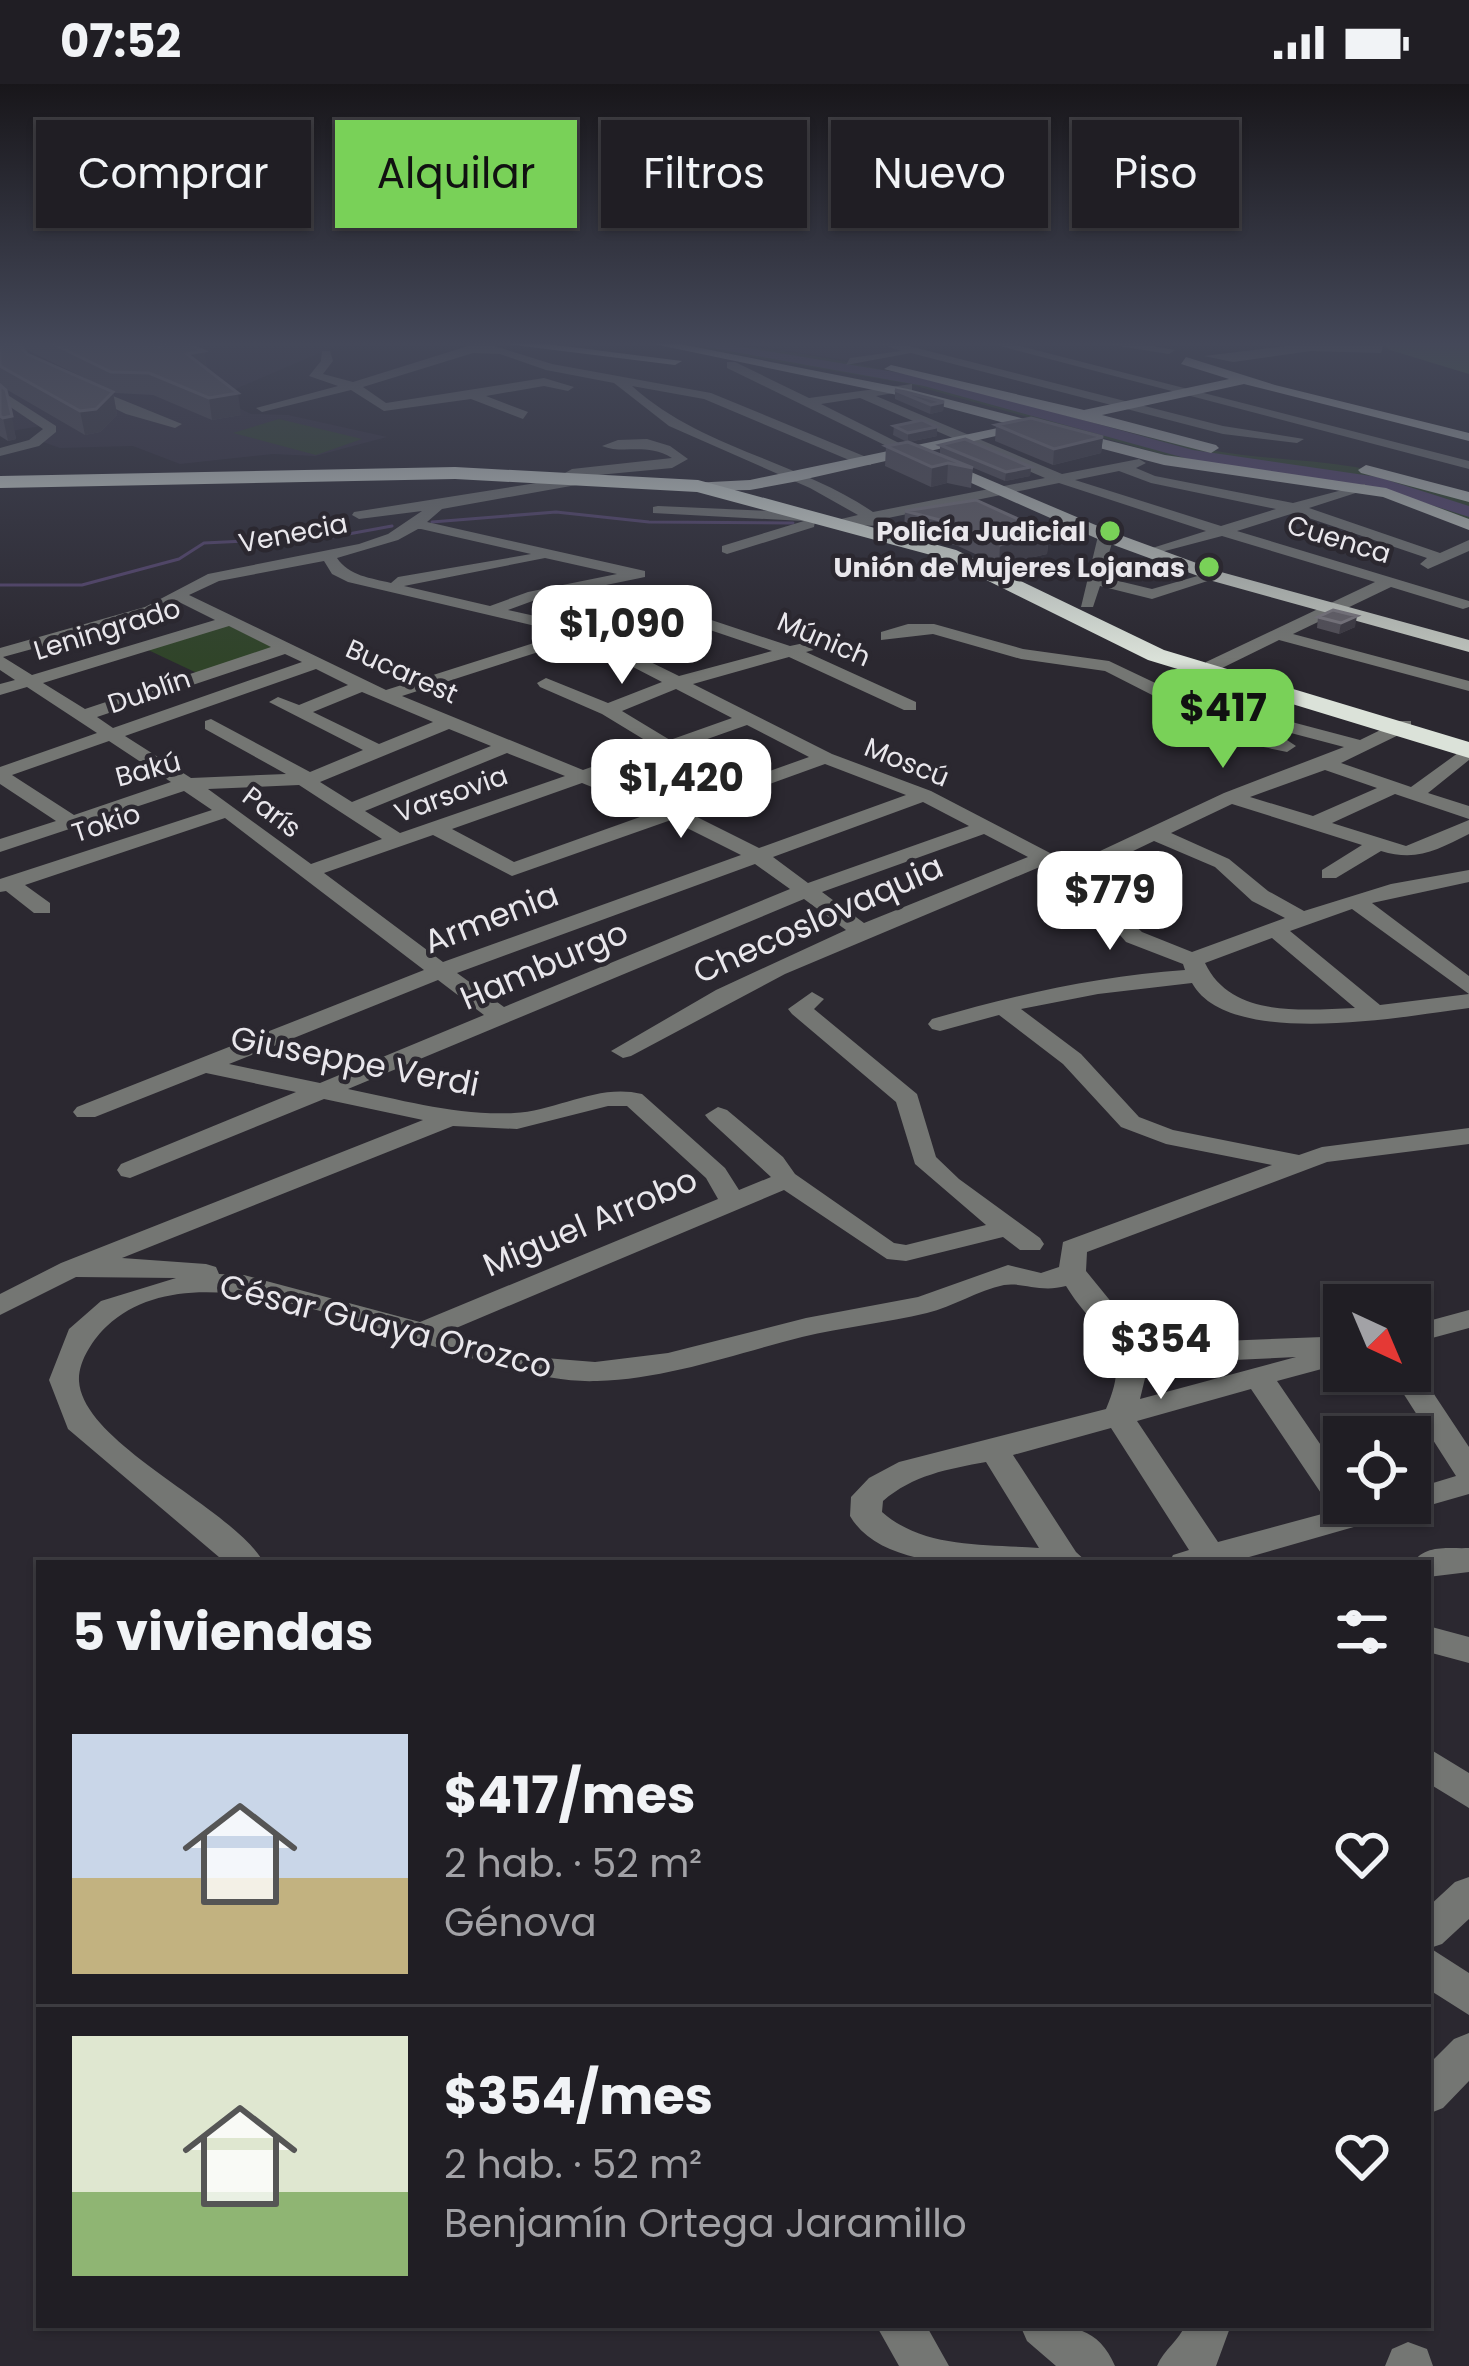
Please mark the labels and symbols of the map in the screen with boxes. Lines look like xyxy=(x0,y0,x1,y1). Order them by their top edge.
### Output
street label: Venecia xyxy=(235,504,351,562)
street label: Cuenca xyxy=(1283,506,1395,572)
place label: Policía Judicial xyxy=(876,513,1086,550)
marker: Policía Judicial xyxy=(1097,518,1123,544)
place label: Unión de Mujeres Lojanas xyxy=(834,549,1185,586)
marker: Unión de Mujeres Lojanas xyxy=(1196,554,1222,580)
pin: $1,090 xyxy=(524,585,720,687)
street label: Leningrado xyxy=(29,589,185,669)
street label: Múnich xyxy=(772,603,876,675)
street label: Bucarest xyxy=(340,630,464,712)
street label: Dublín xyxy=(103,660,195,722)
pin: $417 xyxy=(1152,669,1294,771)
street label: Moscú xyxy=(859,728,955,796)
pin: $1,420 xyxy=(583,739,779,841)
street label: Bakú xyxy=(111,743,185,795)
street label: Varsovia xyxy=(389,756,513,832)
street label: París xyxy=(235,778,309,846)
street label: Tokio xyxy=(67,795,145,851)
street label: Checoslovaquia xyxy=(685,843,951,995)
pin: $779 xyxy=(1039,851,1181,953)
street label: Armenia xyxy=(417,871,565,965)
street label: Hamburgo xyxy=(453,909,635,1021)
street label: Giuseppe Verdi xyxy=(227,1014,483,1108)
street label: Miguel Arrobo xyxy=(476,1156,704,1288)
street label: César Guaya Orozco xyxy=(215,1262,557,1390)
north arrow xyxy=(1323,1284,1431,1392)
pin: $354 xyxy=(1090,1300,1232,1402)

